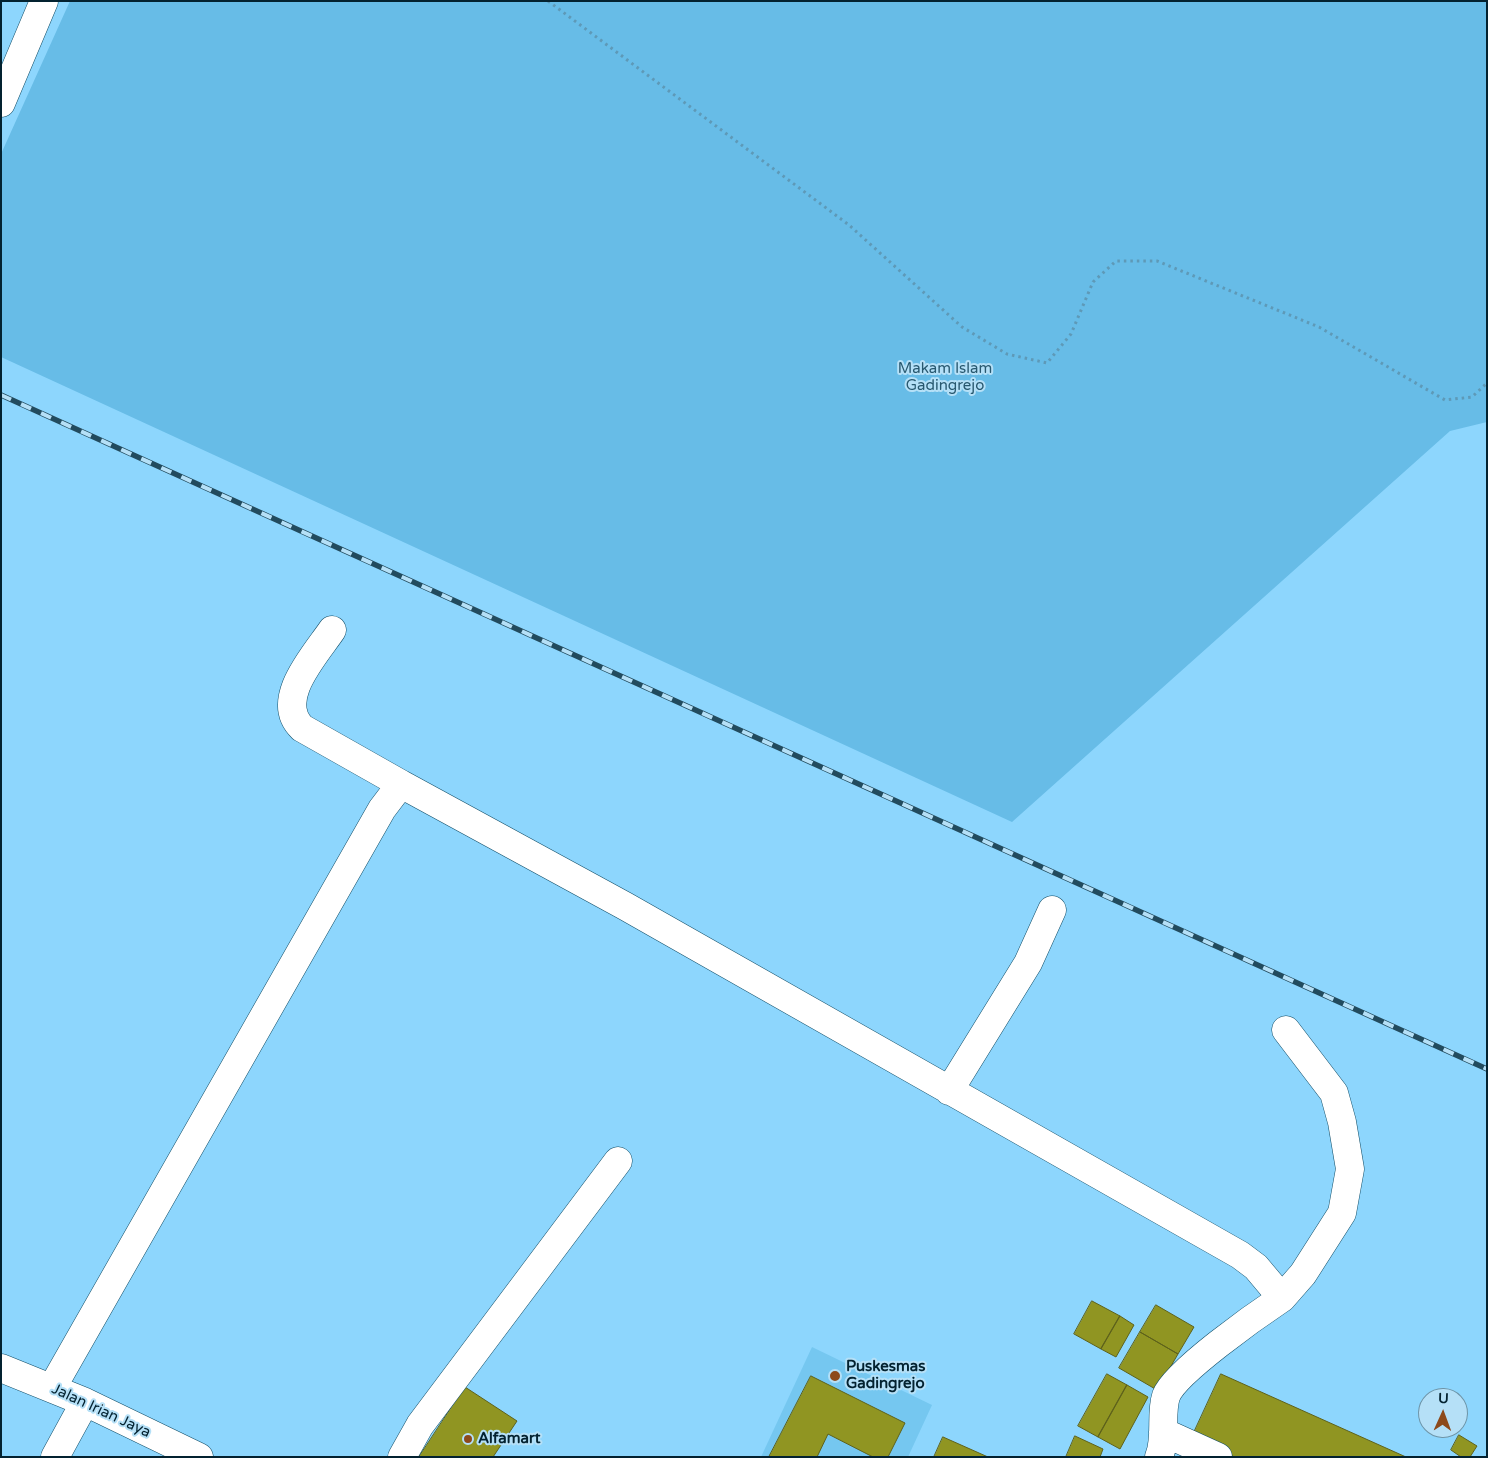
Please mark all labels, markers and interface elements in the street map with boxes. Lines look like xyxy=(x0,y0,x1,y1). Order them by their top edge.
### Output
park label: Makam Islam Gadingrejo xyxy=(898,360,992,395)
place label: Puskesmas Gadingrejo xyxy=(846,1358,925,1393)
marker: Puskesmas Gadingrejo xyxy=(828,1369,842,1383)
street label: Jalan Irian Jaya xyxy=(49,1380,153,1442)
north arrow xyxy=(1418,1388,1468,1438)
text: U xyxy=(1438,1390,1449,1407)
place label: Alfamart xyxy=(478,1430,540,1448)
marker: Alfamart xyxy=(462,1433,474,1445)

